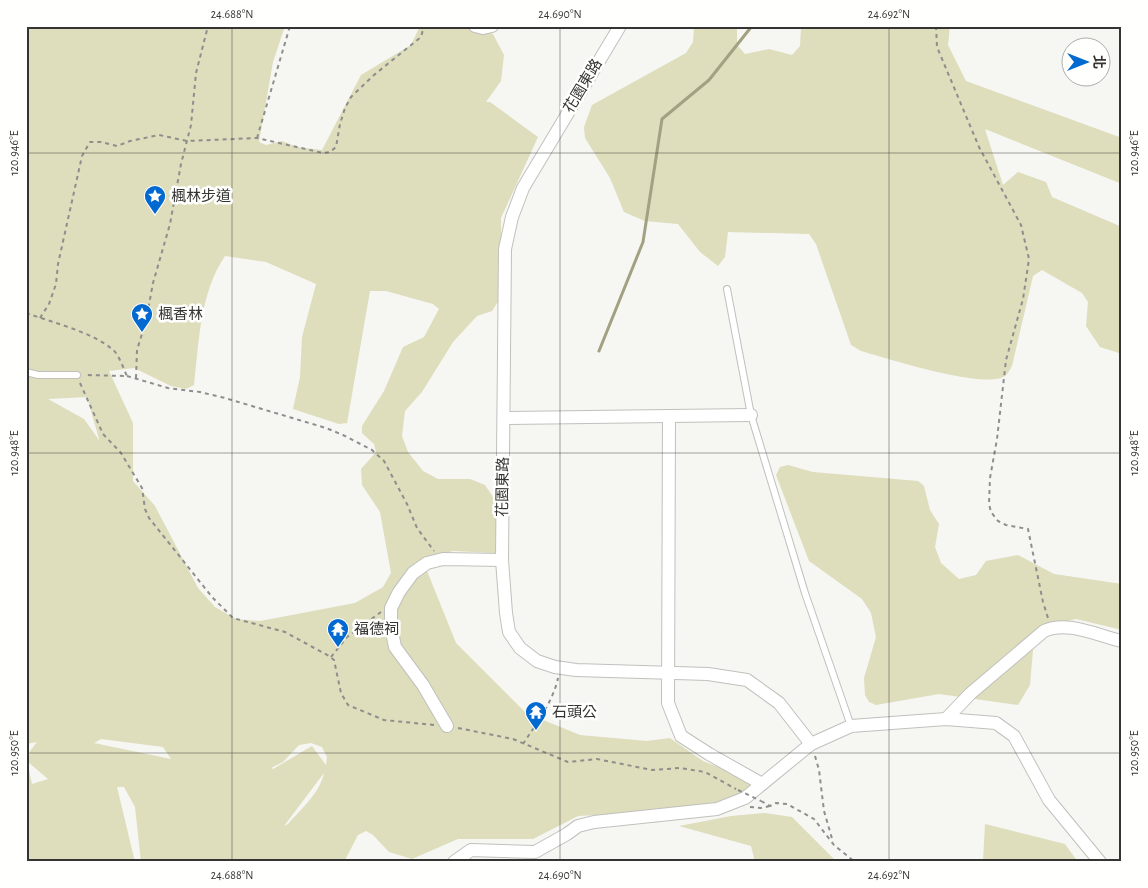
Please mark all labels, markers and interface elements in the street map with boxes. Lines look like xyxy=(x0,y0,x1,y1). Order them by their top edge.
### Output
text: 24.688°N xyxy=(211,8,253,20)
text: 24.690°N xyxy=(538,8,582,20)
text: 24.692°N xyxy=(868,8,910,20)
north arrow xyxy=(1060,38,1110,88)
text: 北 xyxy=(1091,55,1106,69)
street label: 花園東路 xyxy=(560,56,605,116)
text: 120.946°E xyxy=(8,130,20,176)
text: 120.946°E xyxy=(1128,130,1140,176)
place icon: 楓林步道 xyxy=(143,184,167,215)
place label: 楓林步道 xyxy=(171,188,231,204)
place icon: 楓香林 xyxy=(130,302,154,333)
place label: 楓香林 xyxy=(158,306,203,322)
text: 120.948°E xyxy=(8,430,20,476)
text: 120.948°E xyxy=(1128,430,1140,476)
street label: 花園東路 xyxy=(494,457,511,517)
temple icon: 福德祠 xyxy=(326,617,350,648)
place label: 福德祠 xyxy=(354,620,399,637)
temple icon: 石頭公 xyxy=(524,700,548,731)
place label: 石頭公 xyxy=(552,705,597,720)
text: 120.950°E xyxy=(8,730,20,775)
text: 120.950°E xyxy=(1128,730,1140,775)
text: 24.688°N xyxy=(211,869,253,881)
text: 24.690°N xyxy=(538,869,582,881)
text: 24.692°N xyxy=(868,869,910,881)

